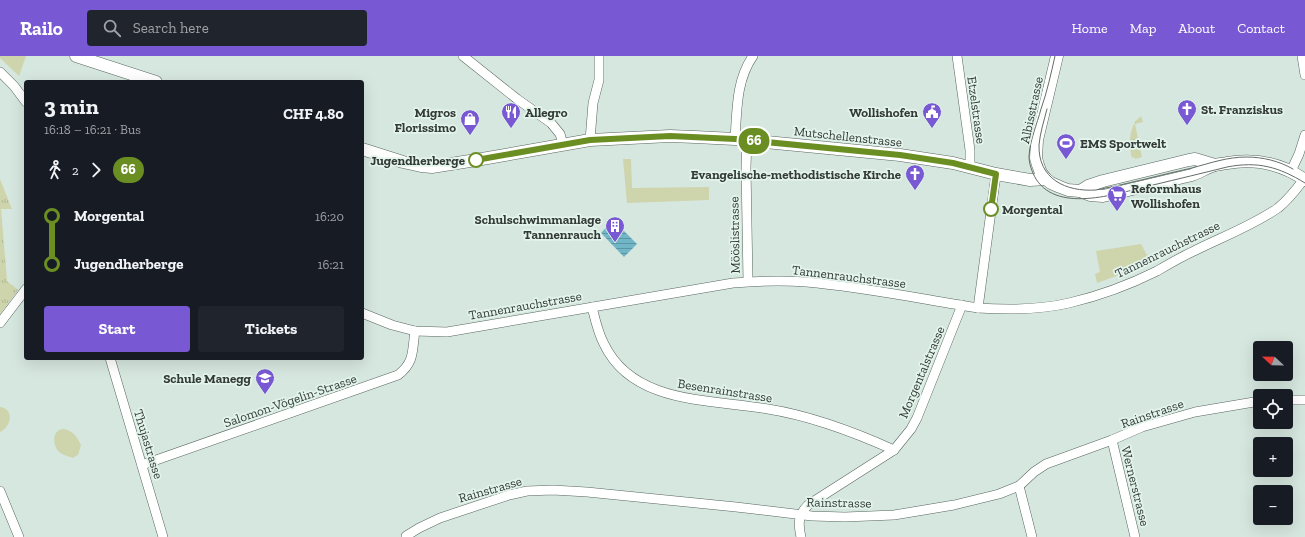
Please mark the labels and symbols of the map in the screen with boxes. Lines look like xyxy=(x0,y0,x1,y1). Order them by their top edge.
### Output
street label: Etzelstrasse xyxy=(964,75,989,145)
street label: Albisstrasse xyxy=(1017,75,1046,145)
church icon: St. Franziskus xyxy=(1176,98,1198,126)
restaurant icon: Allegro xyxy=(500,101,522,129)
public building icon: Wollishofen xyxy=(921,101,943,129)
place label: St. Franziskus xyxy=(1201,102,1283,117)
place label: Migros Florissimo xyxy=(394,105,456,135)
place label: Allegro xyxy=(525,105,568,120)
place label: Wollishofen xyxy=(849,105,918,120)
shop icon: Migros Florissimo xyxy=(459,108,481,136)
street label: Mutschellenstrasse xyxy=(793,123,903,150)
line badge: 66 xyxy=(736,128,772,154)
sports icon: EMS Sportwelt xyxy=(1055,132,1077,160)
place label: EMS Sportwelt xyxy=(1080,136,1167,151)
marker: Jugendherberge xyxy=(468,152,484,168)
place label: Jugendherberge xyxy=(370,153,466,168)
church icon: Evangelische-methodistische Kirche xyxy=(904,163,926,191)
place label: Evangelische-methodistische Kirche xyxy=(691,167,902,182)
place label: Reformhaus Wollishofen xyxy=(1131,181,1202,211)
supermarket icon: Reformhaus Wollishofen xyxy=(1106,184,1128,212)
street label: Mööslistrasse xyxy=(726,196,743,274)
marker: Morgental xyxy=(983,201,999,217)
place label: Morgental xyxy=(1002,202,1063,217)
place label: Schulschwimmanlage Tannenrauch xyxy=(475,212,602,242)
building icon: Schulschwimmanlage Tannenrauch xyxy=(604,215,626,243)
street label: Tannenrauchstrasse xyxy=(1112,218,1222,281)
street label: Tannenrauchstrasse xyxy=(791,262,907,291)
street label: Tannenrauchstrasse xyxy=(467,288,583,323)
street label: Morgentalstrasse xyxy=(895,324,948,420)
north arrow xyxy=(1253,341,1293,381)
school or university icon: Schule Manegg xyxy=(254,367,276,395)
place label: Schule Manegg xyxy=(163,371,252,386)
street label: Salomon-Vögelin-Strasse xyxy=(222,371,359,430)
street label: Besenrainstrasse xyxy=(676,376,773,405)
street label: Rainstrasse xyxy=(1119,396,1185,431)
street label: Thujastrasse xyxy=(130,408,166,481)
street label: Wernerstrasse xyxy=(1118,445,1153,528)
street label: Rainstrasse xyxy=(457,473,524,506)
street label: Rainstrasse xyxy=(806,494,872,511)

